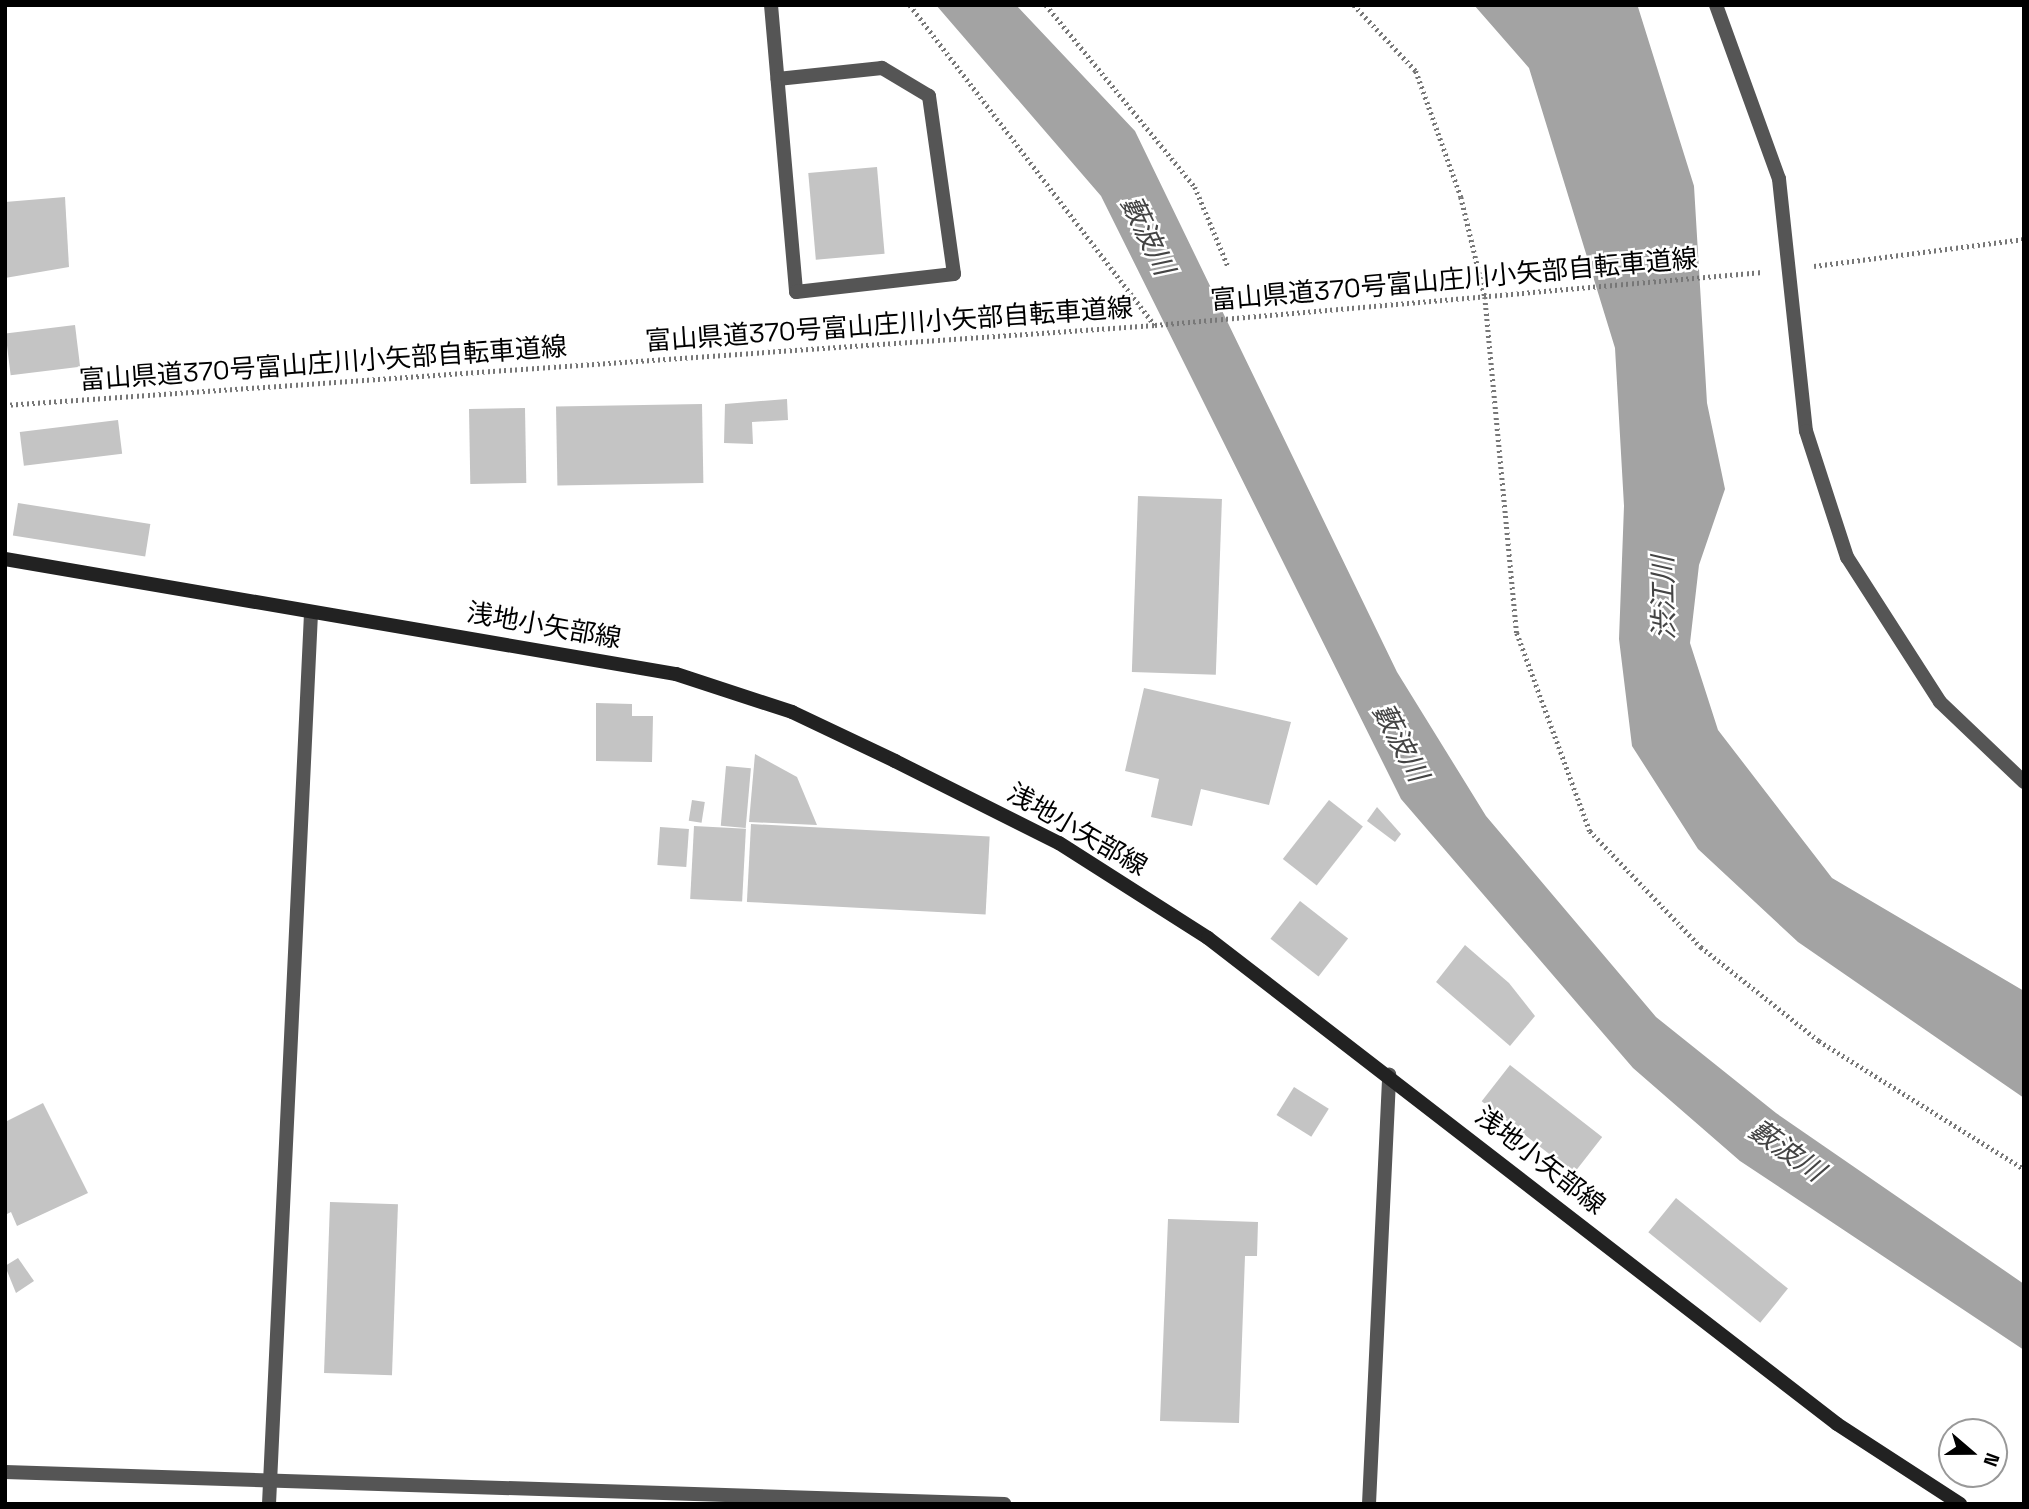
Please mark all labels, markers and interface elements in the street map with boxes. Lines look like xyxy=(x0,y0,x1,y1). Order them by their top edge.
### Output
water label: 藪波川 xyxy=(1114,190,1182,280)
street label: 富山県道370号富山庄川小矢部自転車道線 xyxy=(1209,243,1699,317)
street label: 富山県道370号富山庄川小矢部自転車道線 xyxy=(644,292,1134,358)
street label: 富山県道370号富山庄川小矢部自転車道線 xyxy=(78,331,568,397)
water label: 渋江川 xyxy=(1645,556,1681,640)
street label: 浅地小矢部線 xyxy=(464,597,624,655)
water label: 藪波川 xyxy=(1366,697,1436,787)
street label: 浅地小矢部線 xyxy=(1002,777,1152,883)
street label: 浅地小矢部線 xyxy=(1469,1101,1611,1221)
water label: 藪波川 xyxy=(1743,1112,1831,1188)
north arrow xyxy=(1938,1418,2008,1488)
text: N xyxy=(1977,1449,2005,1470)

